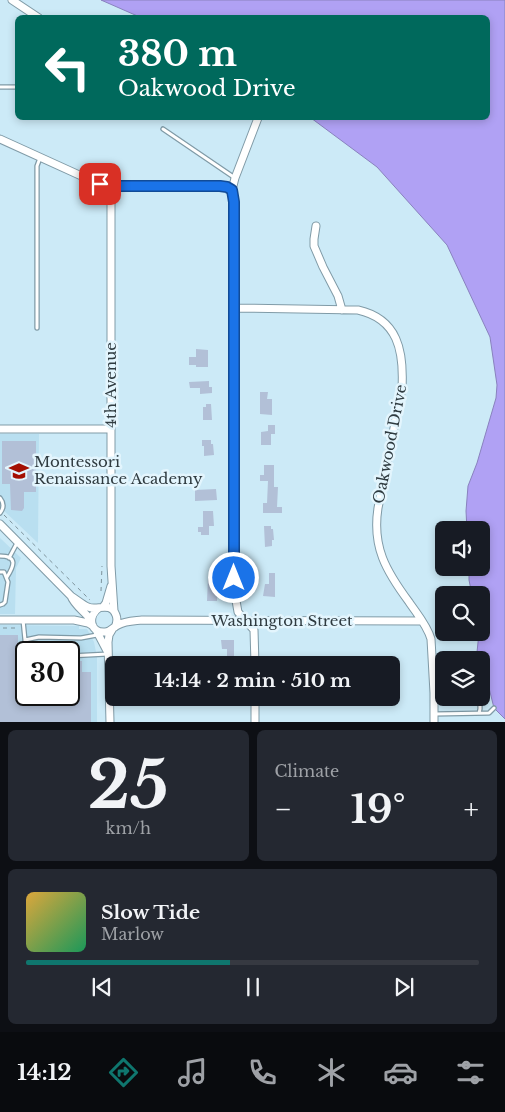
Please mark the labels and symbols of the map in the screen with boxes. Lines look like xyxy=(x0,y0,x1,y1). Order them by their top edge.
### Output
pin xyxy=(79,163,121,205)
street label: 4th Avenue xyxy=(101,342,120,428)
street label: Oakwood Drive xyxy=(369,383,410,505)
place label: Montessori Renaissance Academy xyxy=(34,452,203,488)
school or university icon: Montessori Renaissance Academy xyxy=(8,460,30,482)
position arrow xyxy=(207,551,259,603)
street label: Washington Street xyxy=(210,611,353,630)
speed limit sign: 30 xyxy=(15,641,80,706)

